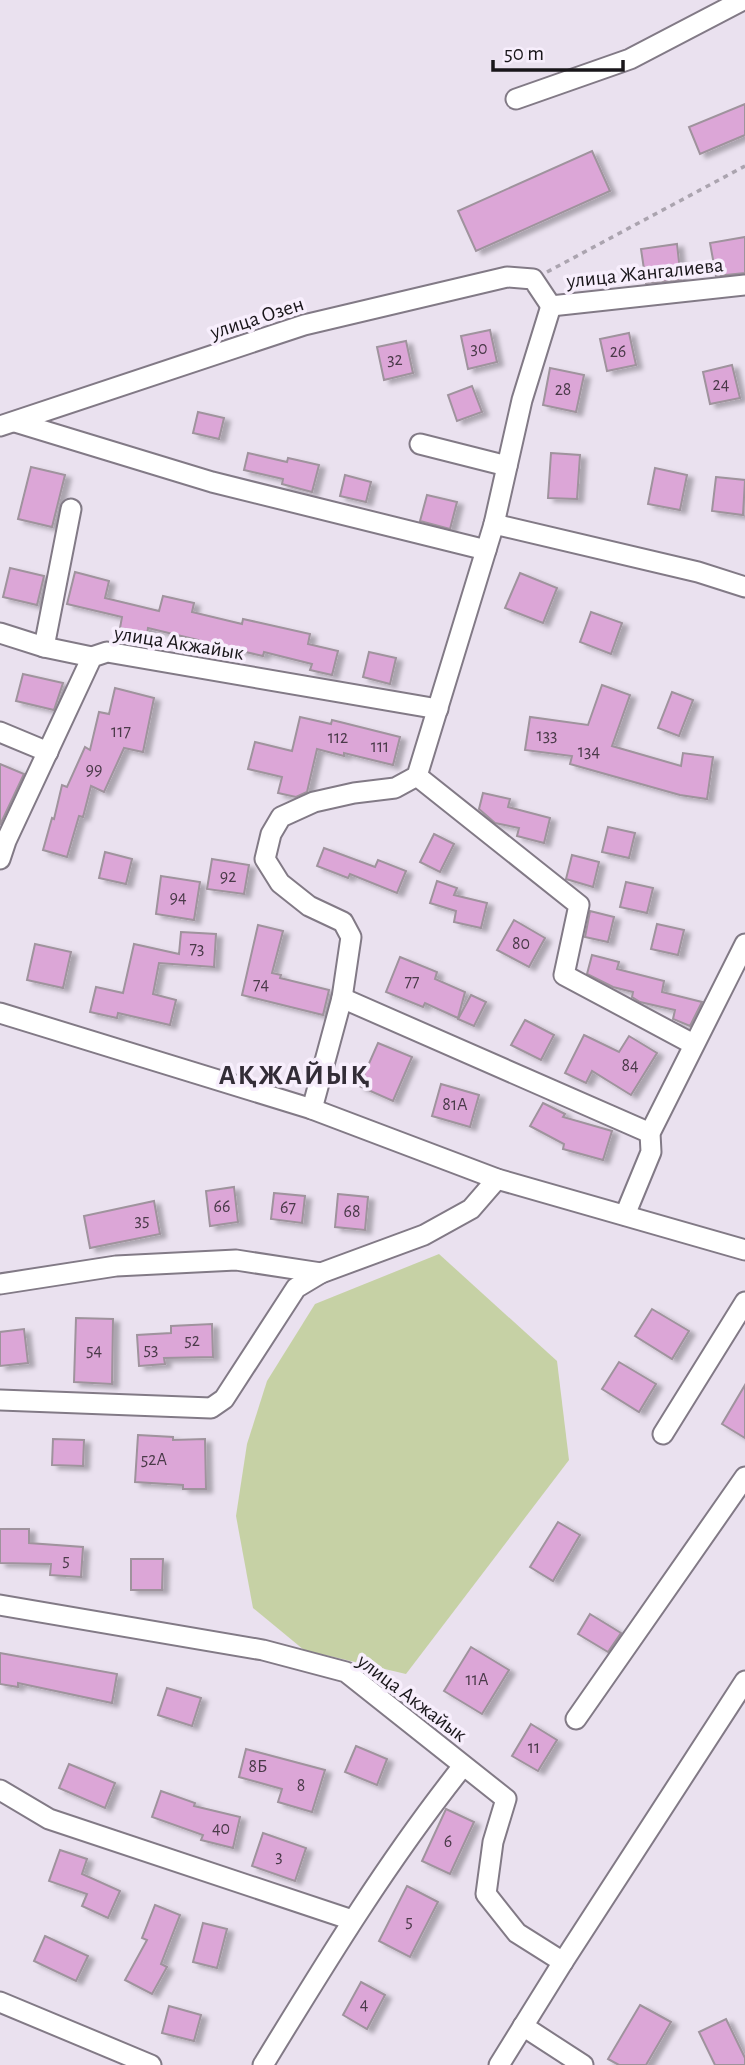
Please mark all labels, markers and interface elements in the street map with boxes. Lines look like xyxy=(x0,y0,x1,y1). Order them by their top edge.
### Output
scale bar xyxy=(493,28,622,72)
text: 50 m xyxy=(504,43,544,64)
street label: улица Жангалиева xyxy=(565,254,725,292)
street label: улица Озен xyxy=(207,293,306,343)
house number: 30 xyxy=(471,340,487,358)
house number: 26 xyxy=(610,343,626,361)
house number: 32 xyxy=(387,351,403,369)
house number: 24 xyxy=(713,376,730,394)
house number: 28 xyxy=(555,381,571,399)
street label: улица Акжайык xyxy=(112,622,246,664)
house number: 117 xyxy=(111,723,131,741)
house number: 133 xyxy=(536,727,558,745)
house number: 112 xyxy=(328,729,348,747)
house number: 111 xyxy=(371,738,389,756)
house number: 134 xyxy=(578,743,600,761)
house number: 99 xyxy=(86,761,102,779)
house number: 92 xyxy=(220,868,236,886)
house number: 94 xyxy=(169,889,187,907)
house number: 80 xyxy=(512,935,530,953)
house number: 73 xyxy=(190,940,204,958)
house number: 77 xyxy=(404,973,420,991)
house number: 74 xyxy=(253,976,269,994)
house number: 84 xyxy=(621,1057,639,1075)
district label: АҚЖАЙЫҚ xyxy=(219,1061,371,1090)
house number: 81А xyxy=(442,1096,468,1114)
house number: 66 xyxy=(214,1198,230,1216)
house number: 67 xyxy=(280,1199,296,1217)
house number: 68 xyxy=(344,1203,361,1221)
house number: 35 xyxy=(135,1212,149,1230)
house number: 52 xyxy=(184,1332,200,1350)
house number: 53 xyxy=(144,1341,158,1359)
house number: 54 xyxy=(86,1342,102,1360)
house number: 52А xyxy=(141,1451,168,1469)
house number: 5 xyxy=(62,1552,70,1570)
street label: улица Акжайык xyxy=(353,1650,471,1746)
house number: 11А xyxy=(466,1671,489,1689)
house number: 11 xyxy=(528,1739,540,1757)
house number: 8Б xyxy=(249,1758,267,1776)
house number: 8 xyxy=(297,1777,305,1795)
house number: 40 xyxy=(212,1820,230,1838)
house number: 6 xyxy=(444,1833,452,1851)
house number: 3 xyxy=(275,1848,283,1866)
house number: 5 xyxy=(405,1913,413,1931)
house number: 4 xyxy=(360,1996,369,2014)

